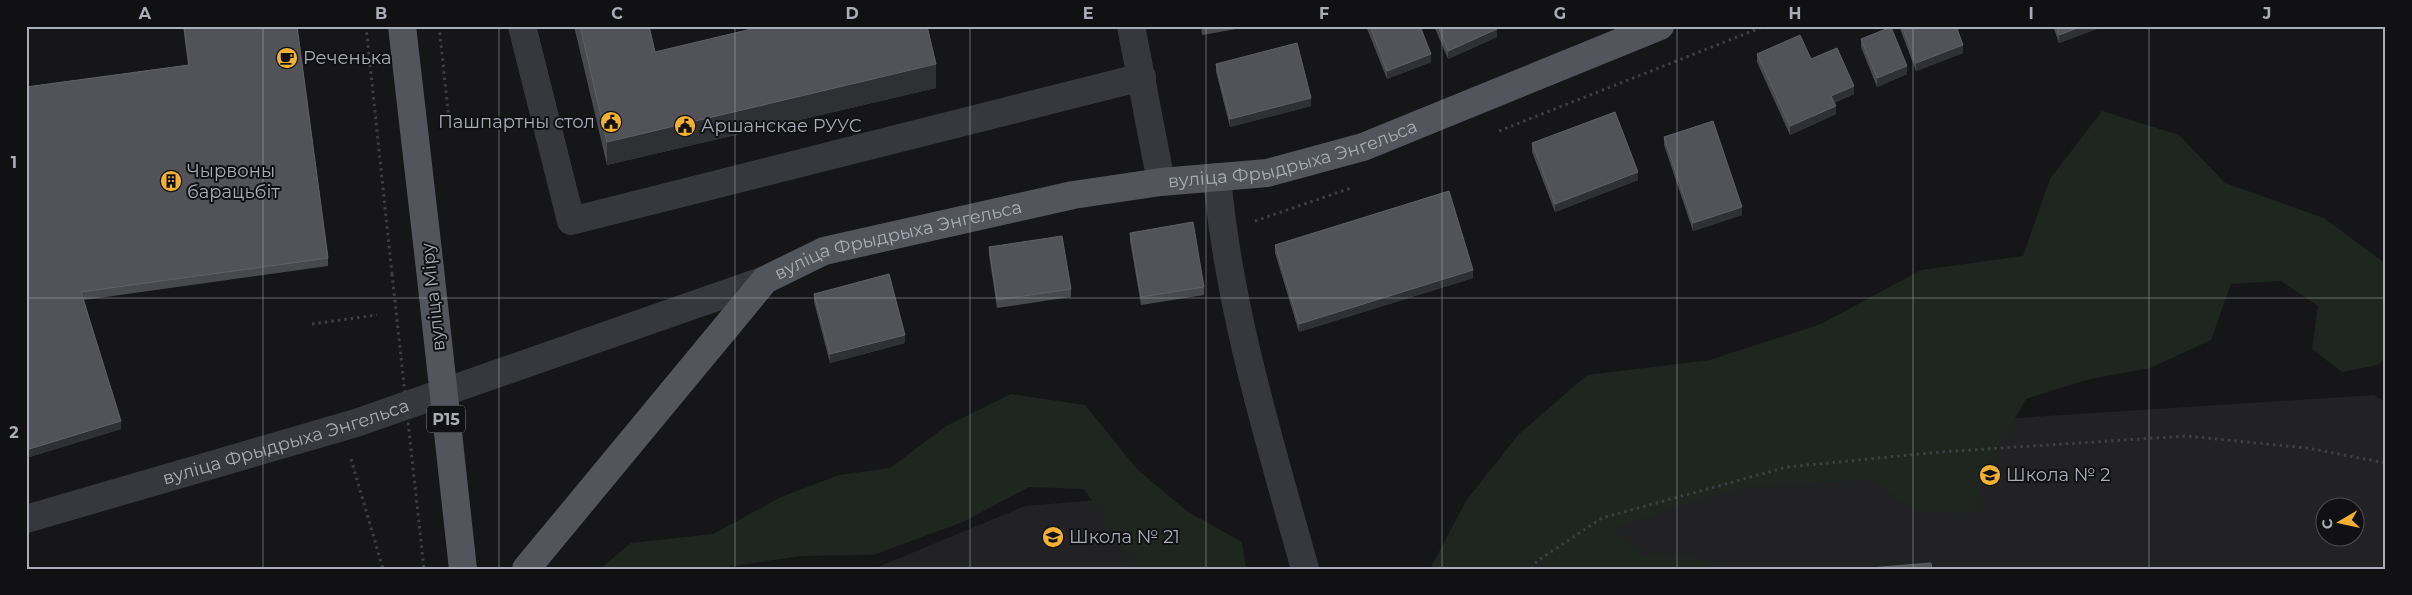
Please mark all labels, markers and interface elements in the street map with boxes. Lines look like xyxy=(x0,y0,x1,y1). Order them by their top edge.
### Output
text: A xyxy=(138,4,152,23)
text: B xyxy=(375,4,387,23)
text: C xyxy=(611,4,623,23)
text: D xyxy=(845,4,859,23)
text: E xyxy=(1083,4,1093,23)
text: F xyxy=(1319,4,1329,23)
text: G xyxy=(1554,4,1566,23)
text: H xyxy=(1789,4,1801,23)
text: I xyxy=(2028,4,2034,23)
text: J xyxy=(2262,4,2271,23)
cafe icon: Реченька xyxy=(275,46,299,70)
place label: Реченька xyxy=(303,47,392,69)
public building icon: Пашпартны стол xyxy=(599,110,623,134)
place label: Пашпартны стол xyxy=(438,111,595,133)
public building icon: Аршанскае РУУС xyxy=(673,114,697,138)
place label: Аршанскае РУУС xyxy=(701,115,862,137)
street label: вуліца Фрыдрыха Энгельса xyxy=(1167,115,1420,192)
text: 1 xyxy=(11,153,17,172)
place label: Чырвоны барацьбіт xyxy=(187,160,280,203)
building icon: Чырвоны барацьбіт xyxy=(159,169,183,193)
street label: вуліца Фрыдрыха Энгельса xyxy=(771,196,1024,285)
street label: вуліца Міру xyxy=(416,242,450,352)
street label: вуліца Фрыдрыха Энгельса xyxy=(160,394,412,490)
road number: Р15 xyxy=(427,406,465,432)
text: 2 xyxy=(9,423,19,442)
school or university icon: Школа № 2 xyxy=(1978,463,2002,487)
place label: Школа № 2 xyxy=(2006,464,2110,486)
north arrow xyxy=(2314,498,2364,548)
text: С xyxy=(2317,518,2337,530)
school or university icon: Школа № 21 xyxy=(1041,525,1065,549)
place label: Школа № 21 xyxy=(1069,526,1180,548)

